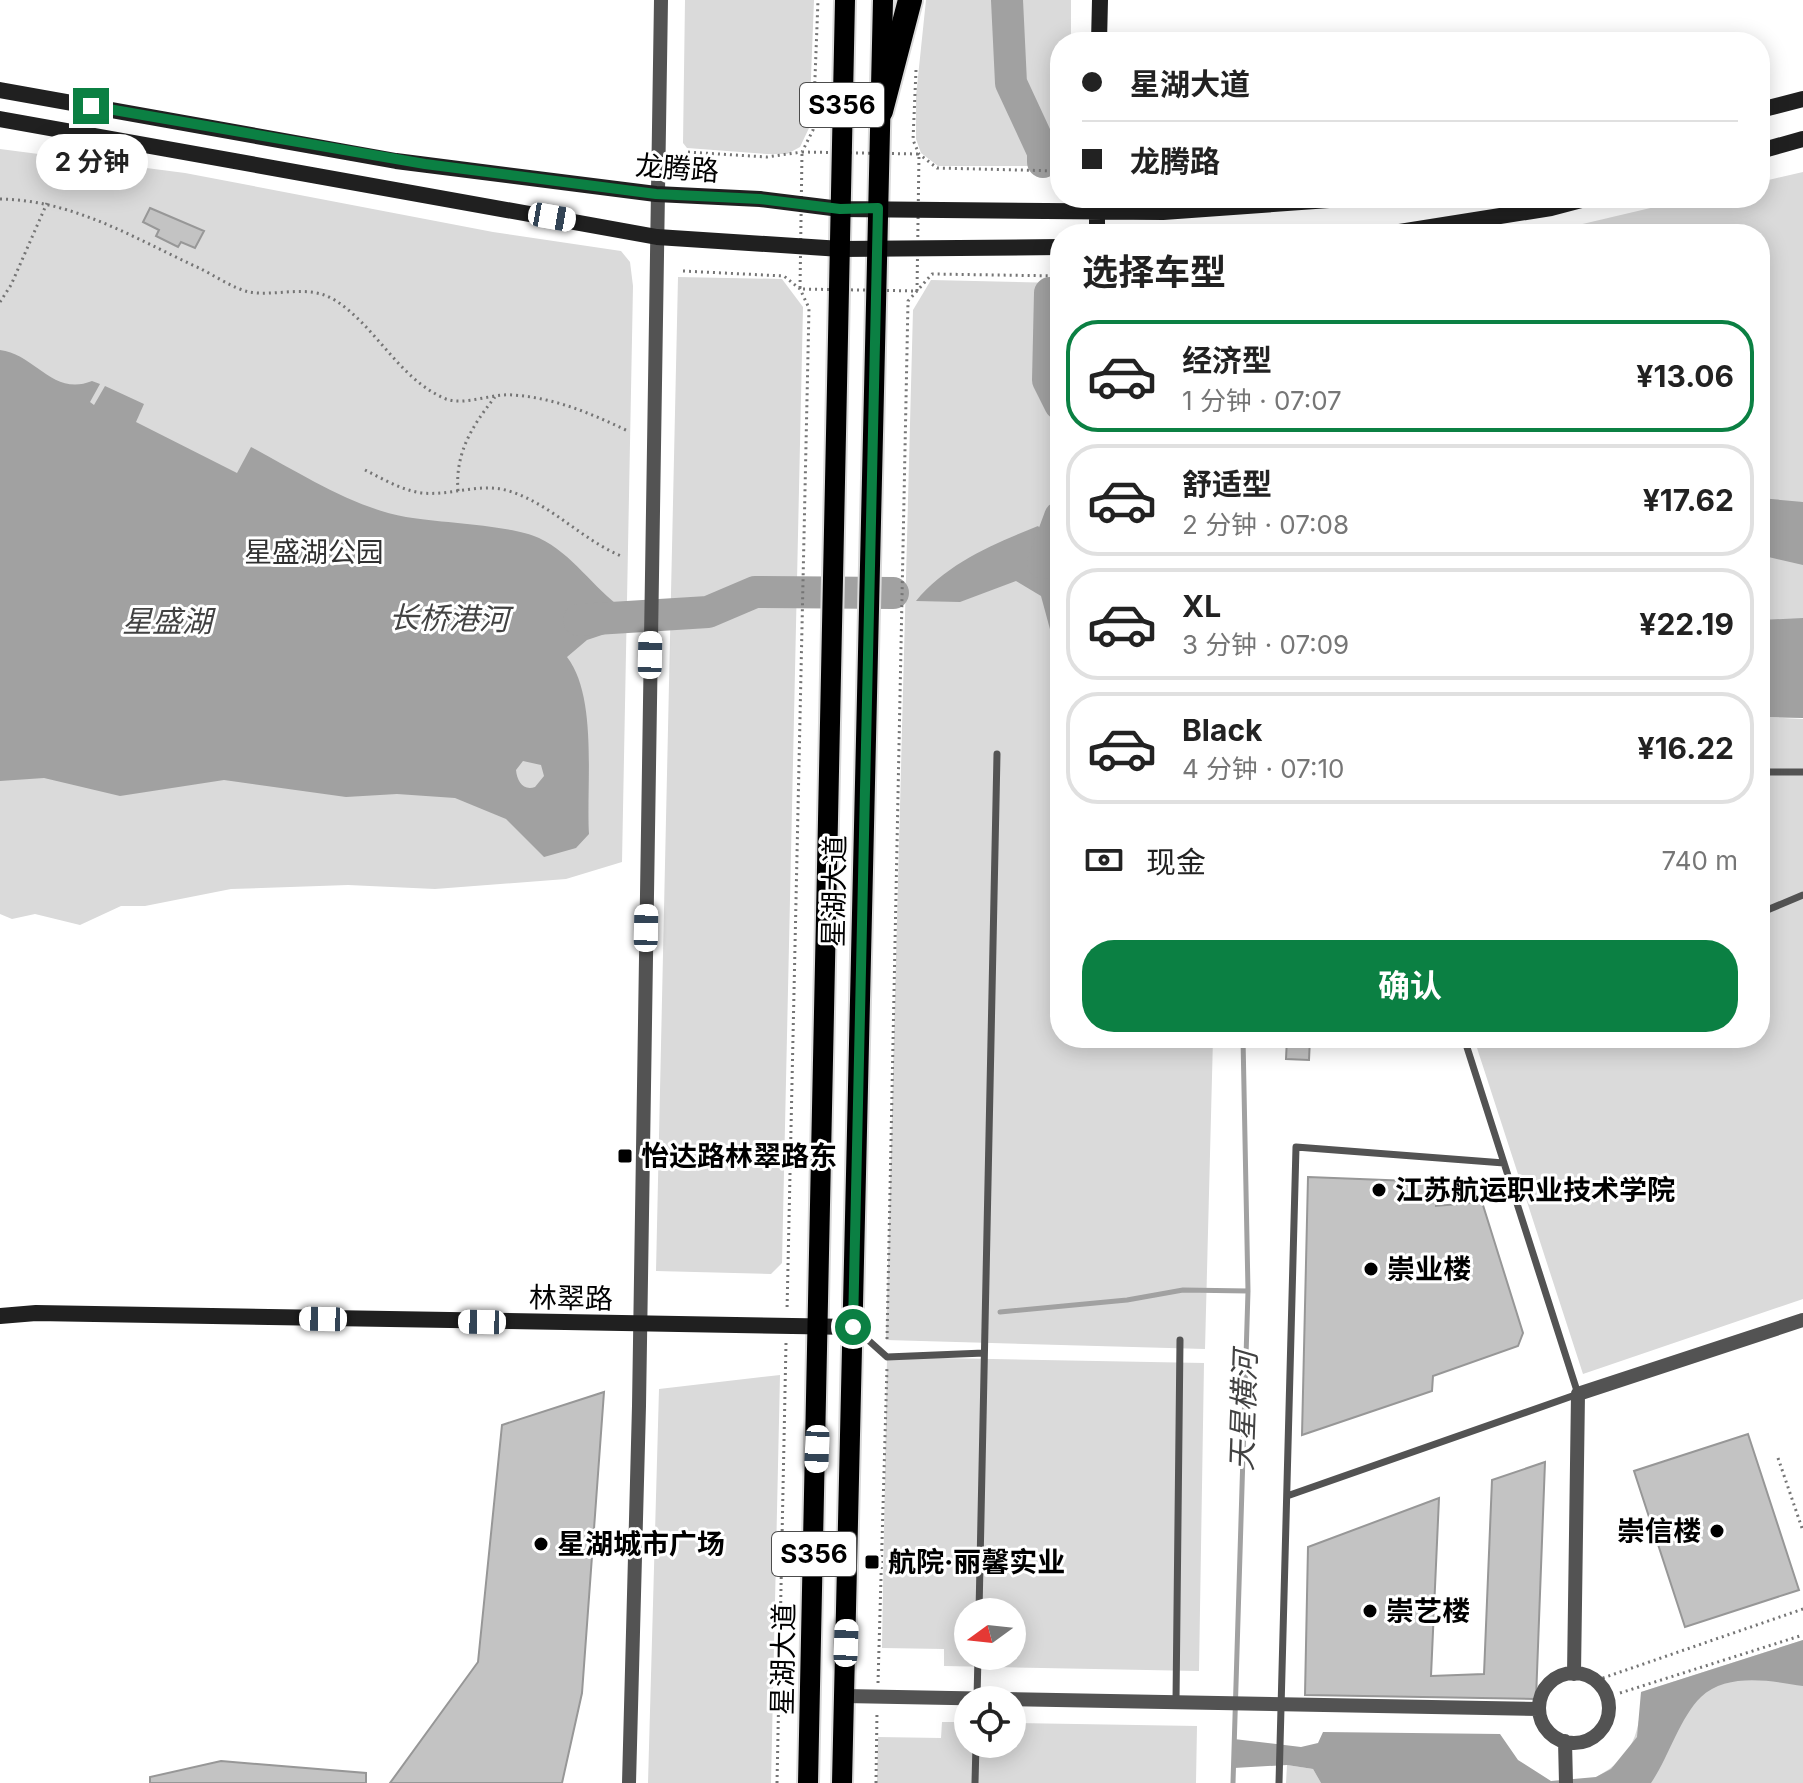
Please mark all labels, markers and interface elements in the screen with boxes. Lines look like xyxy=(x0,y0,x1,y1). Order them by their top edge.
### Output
text: 星湖大道 xyxy=(1130,66,1250,102)
road number: S356 xyxy=(800,83,884,127)
route end xyxy=(73,88,109,124)
callout: 2 分钟 xyxy=(35,134,147,190)
text: 龙腾路 xyxy=(1130,143,1220,179)
text: 2 分钟 xyxy=(55,146,129,177)
street label: 龙腾路 xyxy=(634,148,720,188)
car xyxy=(526,201,578,233)
text: 选择车型 xyxy=(1082,250,1226,294)
icon: car xyxy=(1086,340,1158,412)
text: 经济型 xyxy=(1182,342,1272,378)
text: ¥13.06 xyxy=(1636,358,1734,394)
text: 1 分钟 · 07:07 xyxy=(1182,385,1342,416)
icon: car xyxy=(1086,464,1158,536)
text: 舒适型 xyxy=(1182,466,1272,502)
text: ¥17.62 xyxy=(1643,482,1734,518)
text: 2 分钟 · 07:08 xyxy=(1182,509,1349,540)
park label: 星盛湖公园 xyxy=(244,535,384,569)
icon: car xyxy=(1086,588,1158,660)
text: XL xyxy=(1182,588,1221,624)
water label: 长桥港河 xyxy=(389,599,514,637)
water label: 星盛湖 xyxy=(122,603,216,639)
text: ¥22.19 xyxy=(1639,606,1734,642)
text: 3 分钟 · 07:09 xyxy=(1182,629,1349,660)
car xyxy=(638,631,662,679)
icon: car xyxy=(1086,712,1158,784)
text: Black xyxy=(1182,712,1262,748)
text: ¥16.22 xyxy=(1638,730,1734,766)
text: 4 分钟 · 07:10 xyxy=(1182,753,1344,784)
street label: 星湖大道 xyxy=(816,835,852,947)
icon: cash xyxy=(1082,838,1126,882)
text: 现金 xyxy=(1146,844,1206,880)
text: 740 m xyxy=(1662,845,1738,876)
car xyxy=(634,904,658,952)
button: 确认 xyxy=(1082,940,1738,1032)
place label: 怡达路林翠路东 xyxy=(641,1139,837,1173)
marker: 怡达路林翠路东 xyxy=(616,1147,634,1165)
place label: 江苏航运职业技术学院 xyxy=(1395,1173,1675,1207)
marker: 江苏航运职业技术学院 xyxy=(1370,1181,1388,1199)
place label: 崇业楼 xyxy=(1387,1252,1471,1286)
marker: 崇业楼 xyxy=(1362,1260,1380,1278)
street label: 林翠路 xyxy=(529,1280,613,1316)
car xyxy=(299,1307,347,1331)
route start xyxy=(835,1309,871,1345)
car xyxy=(458,1310,506,1334)
water label: 天星横河 xyxy=(1223,1345,1263,1472)
car xyxy=(804,1425,830,1473)
place label: 崇信楼 xyxy=(1617,1514,1701,1548)
marker: 崇信楼 xyxy=(1708,1522,1726,1540)
place label: 星湖城市广场 xyxy=(557,1527,725,1561)
road number: S356 xyxy=(772,1532,856,1576)
marker: 星湖城市广场 xyxy=(532,1535,550,1553)
place label: 航院·丽馨实业 xyxy=(888,1545,1065,1579)
marker: 航院·丽馨实业 xyxy=(863,1553,881,1571)
place label: 崇艺楼 xyxy=(1386,1594,1470,1628)
north arrow xyxy=(954,1598,1026,1670)
map controls xyxy=(954,1598,1026,1758)
marker: 崇艺楼 xyxy=(1361,1602,1379,1620)
street label: 星湖大道 xyxy=(765,1603,801,1715)
car xyxy=(833,1619,859,1667)
button: locate xyxy=(954,1686,1026,1758)

